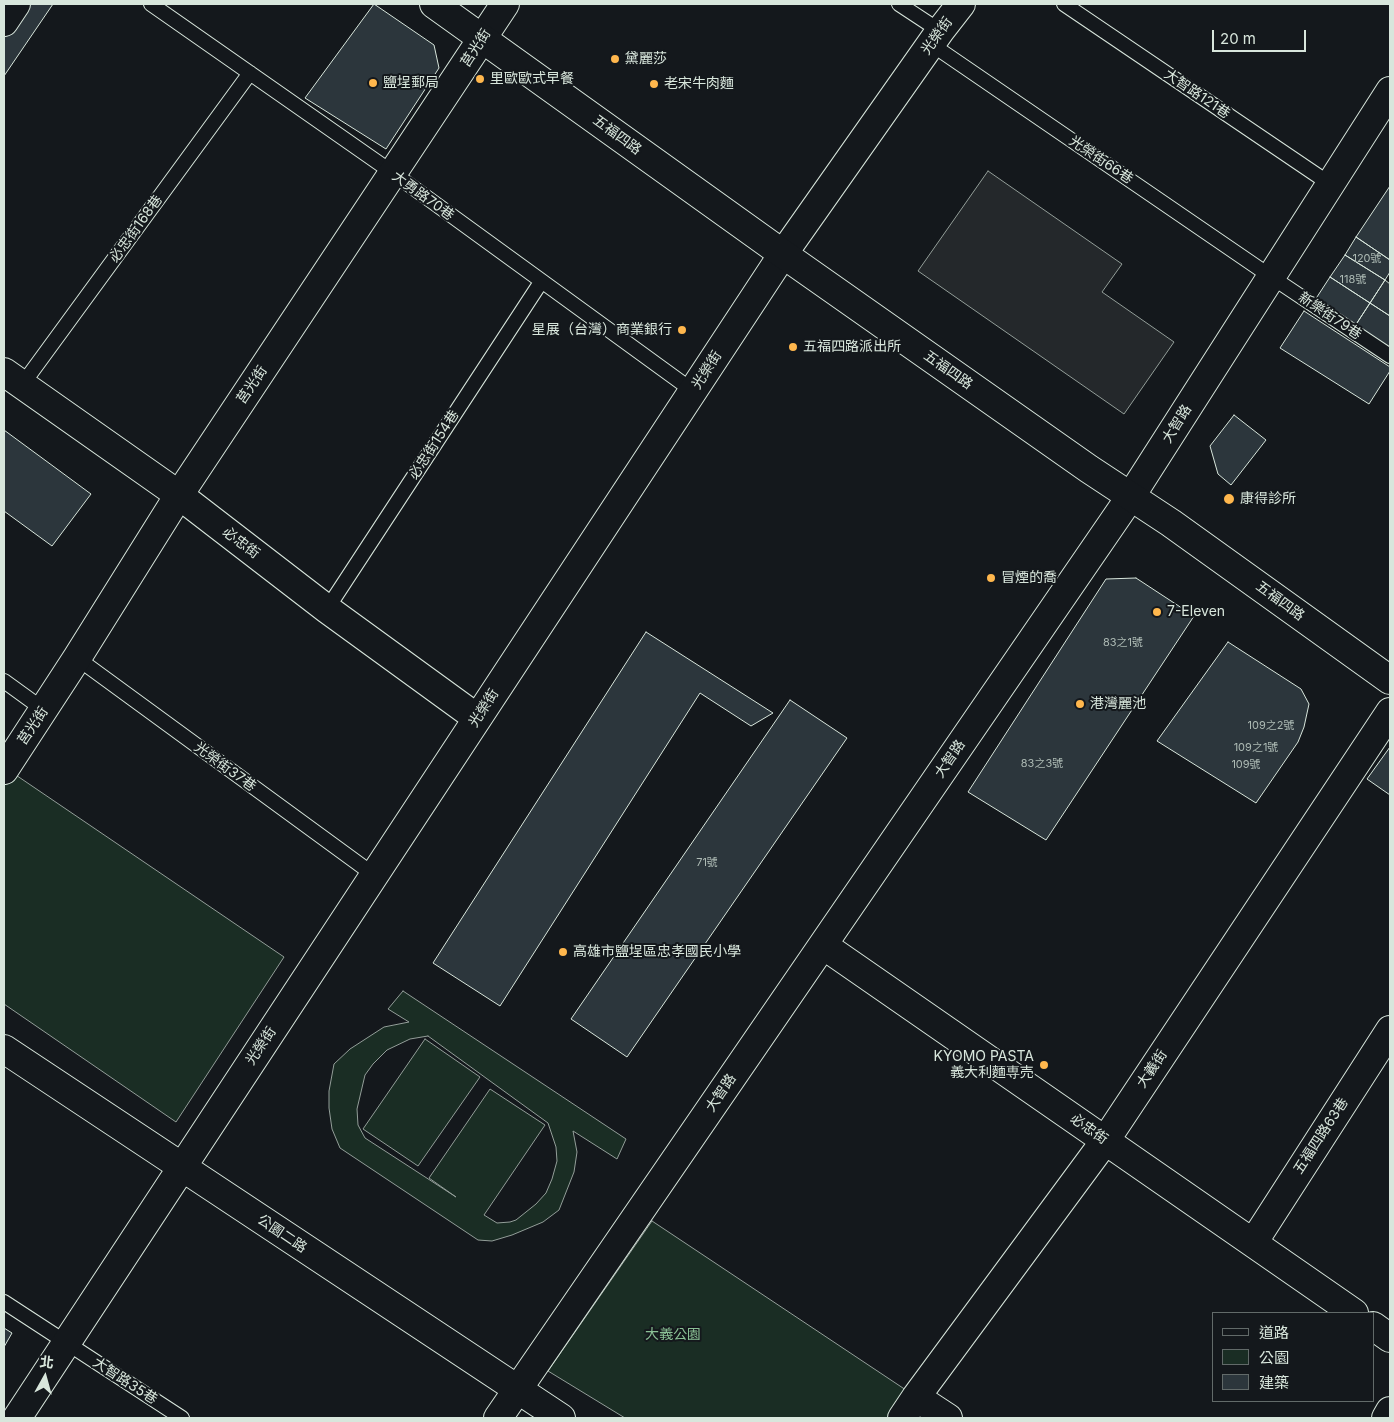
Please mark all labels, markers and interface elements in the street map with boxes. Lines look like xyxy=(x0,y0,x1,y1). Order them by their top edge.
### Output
street label: 光榮街 xyxy=(918,14,956,58)
scale bar xyxy=(1214,20,1308,52)
street label: 莒光街 xyxy=(458,26,494,70)
text: 20 m xyxy=(1220,29,1256,48)
place label: 黛麗莎 xyxy=(625,51,667,67)
marker: 黛麗莎 xyxy=(609,53,621,65)
street label: 大智路121巷 xyxy=(1161,66,1233,122)
place label: 里歐歐式早餐 xyxy=(490,71,574,87)
marker: 里歐歐式早餐 xyxy=(474,73,486,85)
place label: 鹽埕郵局 xyxy=(383,75,439,91)
place label: 老宋牛肉麵 xyxy=(664,76,734,92)
marker: 鹽埕郵局 xyxy=(367,77,379,89)
marker: 老宋牛肉麵 xyxy=(648,78,660,90)
street label: 五福四路 xyxy=(589,112,645,158)
street label: 光榮街66巷 xyxy=(1066,133,1136,187)
street label: 大勇路70巷 xyxy=(389,168,457,224)
street label: 必忠街168巷 xyxy=(106,192,166,266)
house number: 120號 xyxy=(1352,252,1382,266)
house number: 118號 xyxy=(1340,273,1366,287)
street label: 新樂街79巷 xyxy=(1295,289,1365,343)
place label: 星展（台灣）商業銀行 xyxy=(532,322,672,338)
marker: 星展（台灣）商業銀行 xyxy=(676,324,688,336)
place label: 五福四路派出所 xyxy=(803,339,901,355)
marker: 五福四路派出所 xyxy=(787,341,799,353)
street label: 五福四路 xyxy=(920,347,976,393)
street label: 光榮街 xyxy=(689,348,725,392)
street label: 莒光街 xyxy=(233,363,271,407)
street label: 大智路 xyxy=(1159,402,1195,446)
street label: 必忠街154巷 xyxy=(405,407,463,483)
place label: 康得診所 xyxy=(1240,491,1296,507)
marker: 康得診所 xyxy=(1222,492,1236,506)
street label: 必忠街 xyxy=(219,524,263,562)
place label: 冒煙的喬 xyxy=(1001,570,1057,586)
marker: 冒煙的喬 xyxy=(985,572,997,584)
street label: 五福四路 xyxy=(1252,578,1308,624)
place label: 7-Eleven xyxy=(1167,604,1225,620)
marker: 7-Eleven xyxy=(1151,606,1163,618)
house number: 83之1號 xyxy=(1103,636,1143,650)
street label: 光榮街 xyxy=(466,686,502,730)
place label: 港灣麗池 xyxy=(1090,696,1146,712)
marker: 港灣麗池 xyxy=(1074,698,1086,710)
street label: 莒光街 xyxy=(14,704,52,748)
house number: 109之2號 xyxy=(1248,719,1294,733)
street label: 大智路 xyxy=(931,737,969,781)
street label: 光榮街37巷 xyxy=(191,739,259,795)
house number: 109之1號 xyxy=(1234,741,1278,755)
house number: 83之3號 xyxy=(1021,757,1063,771)
house number: 109號 xyxy=(1231,758,1261,772)
house number: 71號 xyxy=(696,856,718,870)
place label: 高雄市鹽埕區忠孝國民小學 xyxy=(573,944,741,960)
marker: 高雄市鹽埕區忠孝國民小學 xyxy=(557,946,569,958)
street label: 光榮街 xyxy=(242,1024,280,1068)
street label: 大義街 xyxy=(1133,1047,1171,1091)
place label: KYOMO PASTA 義大利麵専売 xyxy=(934,1049,1034,1082)
marker: KYOMO PASTA 義大利麵専売 xyxy=(1038,1059,1050,1071)
street label: 大智路 xyxy=(702,1071,740,1115)
street label: 五福四路63巷 xyxy=(1290,1095,1352,1177)
street label: 必忠街 xyxy=(1067,1110,1111,1148)
street label: 公園二路 xyxy=(254,1211,310,1257)
legend xyxy=(1212,1312,1374,1402)
text: 道路 xyxy=(1259,1323,1289,1342)
park label: 大義公園 xyxy=(645,1327,701,1343)
text: 公園 xyxy=(1259,1348,1289,1367)
north arrow xyxy=(20,1352,70,1402)
text: 北 xyxy=(39,1352,55,1371)
street label: 大智路35巷 xyxy=(90,1354,160,1408)
text: 建築 xyxy=(1259,1373,1289,1392)

